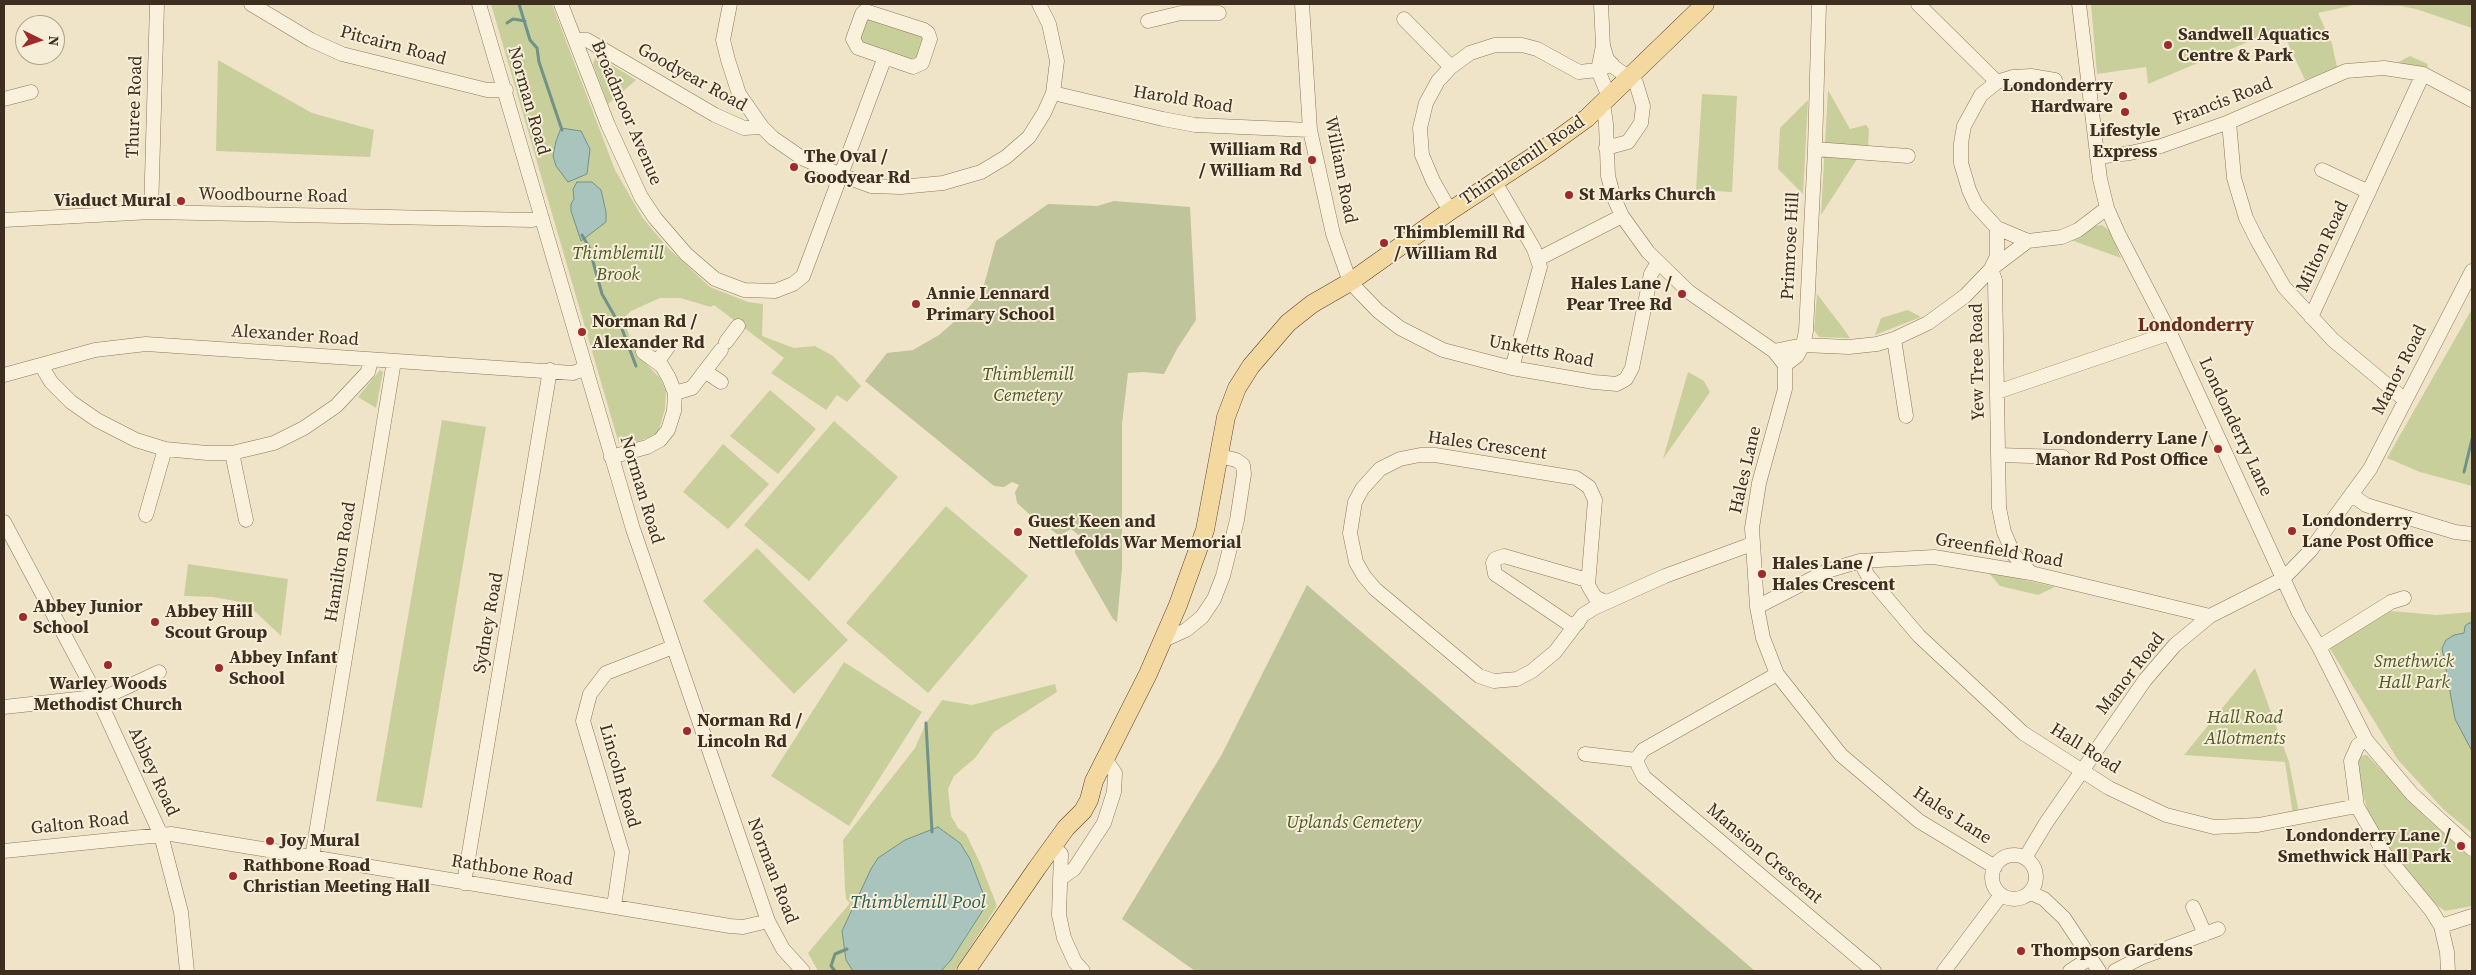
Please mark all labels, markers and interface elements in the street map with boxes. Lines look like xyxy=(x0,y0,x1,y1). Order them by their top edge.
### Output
north arrow xyxy=(15,15,65,65)
street label: Pitcairn Road xyxy=(338,21,448,71)
place label: Sandwell Aquatics Centre & Park xyxy=(2178,24,2329,66)
text: N xyxy=(44,35,64,47)
street label: Broadmoor Avenue xyxy=(586,37,666,189)
street label: Goodyear Road xyxy=(634,39,750,117)
marker: Sandwell Aquatics Centre & Park xyxy=(2162,39,2174,51)
street label: Norman Road xyxy=(502,44,554,158)
street label: Thuree Road xyxy=(122,55,148,159)
street label: Francis Road xyxy=(2170,73,2276,131)
place label: Londonderry Hardware xyxy=(2003,75,2113,118)
street label: Harold Road xyxy=(1132,81,1234,119)
marker: Londonderry Hardware xyxy=(2117,90,2129,102)
marker: Lifestyle Express xyxy=(2119,106,2131,118)
street label: Thimblemill Road xyxy=(1457,111,1589,211)
street label: William Road xyxy=(1319,115,1361,225)
place label: Lifestyle Express xyxy=(2090,120,2160,162)
place label: William Rd / William Rd xyxy=(1199,139,1302,182)
place label: The Oval / Goodyear Rd xyxy=(804,146,910,188)
marker: William Rd / William Rd xyxy=(1306,154,1318,166)
marker: The Oval / Goodyear Rd xyxy=(788,161,800,173)
street label: Woodbourne Road xyxy=(198,184,348,208)
place label: St Marks Church xyxy=(1579,184,1716,206)
marker: St Marks Church xyxy=(1563,189,1575,201)
place label: Viaduct Mural xyxy=(54,190,171,212)
street label: Primrose Hill xyxy=(1777,191,1805,301)
marker: Viaduct Mural xyxy=(175,195,187,207)
street label: Milton Road xyxy=(2292,198,2354,296)
place label: Thimblemill Rd / William Rd xyxy=(1394,222,1525,264)
marker: Thimblemill Rd / William Rd xyxy=(1378,237,1390,249)
park label: Thimblemill Brook xyxy=(572,243,664,286)
place label: Hales Lane / Pear Tree Rd xyxy=(1566,273,1672,316)
place label: Annie Lennard Primary School xyxy=(926,283,1055,326)
marker: Hales Lane / Pear Tree Rd xyxy=(1676,288,1688,300)
marker: Annie Lennard Primary School xyxy=(910,298,922,310)
street label: Yew Tree Road xyxy=(1966,303,1990,421)
place label: Norman Rd / Alexander Rd xyxy=(592,311,705,354)
district label: Londonderry xyxy=(2138,315,2254,337)
street label: Alexander Road xyxy=(231,321,359,351)
street label: Manor Road xyxy=(2368,321,2432,419)
marker: Norman Rd / Alexander Rd xyxy=(576,326,588,338)
street label: Unketts Road xyxy=(1487,331,1595,373)
street label: Londonderry Lane xyxy=(2193,354,2277,500)
park label: Thimblemill Cemetery xyxy=(982,364,1074,406)
street label: Hales Lane xyxy=(1725,424,1767,516)
street label: Hales Crescent xyxy=(1426,427,1548,465)
place label: Londonderry Lane / Manor Rd Post Office xyxy=(2035,428,2208,470)
street label: Norman Road xyxy=(614,433,668,547)
marker: Londonderry Lane / Manor Rd Post Office xyxy=(2212,443,2224,455)
street label: Hamilton Road xyxy=(321,500,361,624)
place label: Londonderry Lane Post Office xyxy=(2302,510,2434,552)
place label: Guest Keen and Nettlefolds War Memorial xyxy=(1028,511,1242,554)
marker: Londonderry Lane Post Office xyxy=(2286,525,2298,537)
marker: Guest Keen and Nettlefolds War Memorial xyxy=(1012,526,1024,538)
street label: Greenfield Road xyxy=(1933,529,2065,573)
place label: Hales Lane / Hales Crescent xyxy=(1772,553,1895,596)
marker: Hales Lane / Hales Crescent xyxy=(1756,568,1768,580)
street label: Sydney Road xyxy=(470,571,508,675)
place label: Abbey Junior School xyxy=(33,596,143,638)
place label: Abbey Hill Scout Group xyxy=(165,601,267,644)
marker: Abbey Junior School xyxy=(17,611,29,623)
marker: Abbey Hill Scout Group xyxy=(149,616,161,628)
street label: Manor Road xyxy=(2092,629,2170,719)
place label: Abbey Infant School xyxy=(229,647,337,690)
park label: Smethwick Hall Park xyxy=(2374,651,2454,694)
marker: Warley Woods Methodist Church xyxy=(102,659,114,671)
marker: Abbey Infant School xyxy=(213,662,225,674)
place label: Warley Woods Methodist Church xyxy=(34,673,182,716)
park label: Hall Road Allotments xyxy=(2205,707,2285,750)
place label: Norman Rd / Lincoln Rd xyxy=(697,710,802,752)
street label: Hall Road xyxy=(2046,719,2124,779)
street label: Lincoln Road xyxy=(594,722,644,830)
street label: Abbey Road xyxy=(123,724,183,820)
marker: Norman Rd / Lincoln Rd xyxy=(681,725,693,737)
street label: Hales Lane xyxy=(1909,783,1995,849)
street label: Mansion Crescent xyxy=(1702,799,1826,909)
street label: Galton Road xyxy=(30,808,130,840)
park label: Uplands Cemetery xyxy=(1286,812,1422,834)
street label: Norman Road xyxy=(742,815,802,927)
place label: Londonderry Lane / Smethwick Hall Park xyxy=(2278,825,2451,868)
place label: Joy Mural xyxy=(280,830,360,852)
marker: Joy Mural xyxy=(264,835,276,847)
marker: Londonderry Lane / Smethwick Hall Park xyxy=(2455,840,2467,852)
street label: Rathbone Road xyxy=(450,851,574,891)
place label: Rathbone Road Christian Meeting Hall xyxy=(243,855,430,898)
marker: Rathbone Road Christian Meeting Hall xyxy=(227,870,239,882)
water label: Thimblemill Pool xyxy=(850,892,986,914)
place label: Thompson Gardens xyxy=(2031,940,2193,962)
marker: Thompson Gardens xyxy=(2015,945,2027,957)

